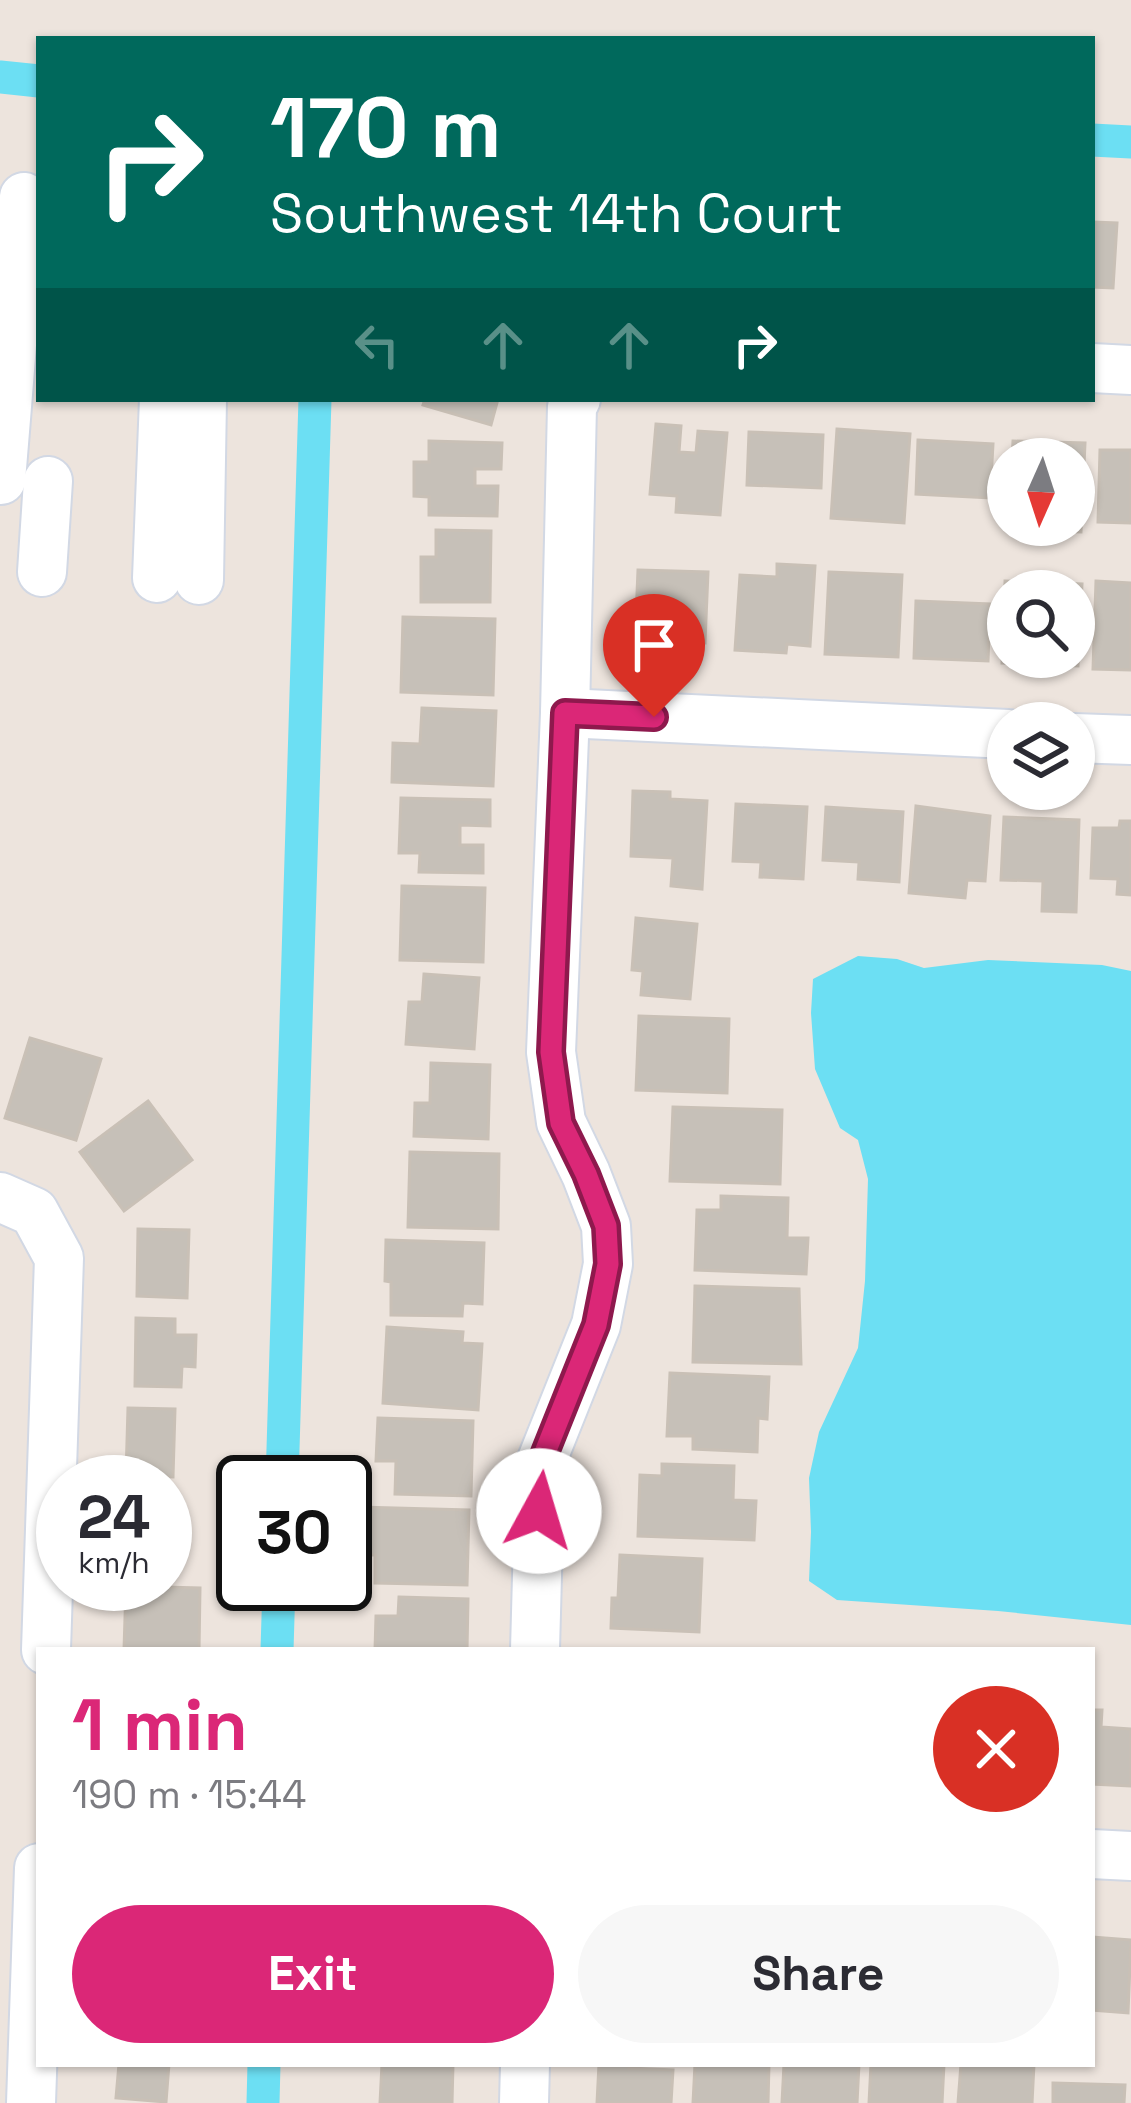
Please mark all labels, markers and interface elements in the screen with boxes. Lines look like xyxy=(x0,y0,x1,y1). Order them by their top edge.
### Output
text: 170 m xyxy=(270,74,502,182)
icon: right xyxy=(72,84,228,240)
text: Southwest 14th Court xyxy=(270,179,843,248)
icon: left xyxy=(344,312,410,378)
icon: ahead xyxy=(470,312,536,378)
icon: ahead xyxy=(596,312,662,378)
icon: right xyxy=(722,312,788,378)
north arrow xyxy=(987,438,1095,546)
map controls xyxy=(987,438,1095,810)
button: search xyxy=(987,570,1095,678)
pin xyxy=(603,594,705,717)
icon: arrive xyxy=(621,612,687,678)
button: layers xyxy=(987,702,1095,810)
position arrow xyxy=(476,1448,602,1574)
speed limit sign: 30 xyxy=(216,1455,372,1611)
text: 24 xyxy=(78,1479,150,1556)
text: km/h xyxy=(78,1543,150,1582)
text: 1 min xyxy=(72,1679,248,1771)
button: close xyxy=(933,1686,1059,1812)
text: 190 m · 15:44 xyxy=(72,1770,306,1819)
button: Exit xyxy=(72,1905,554,2043)
button: Share xyxy=(578,1905,1059,2043)

